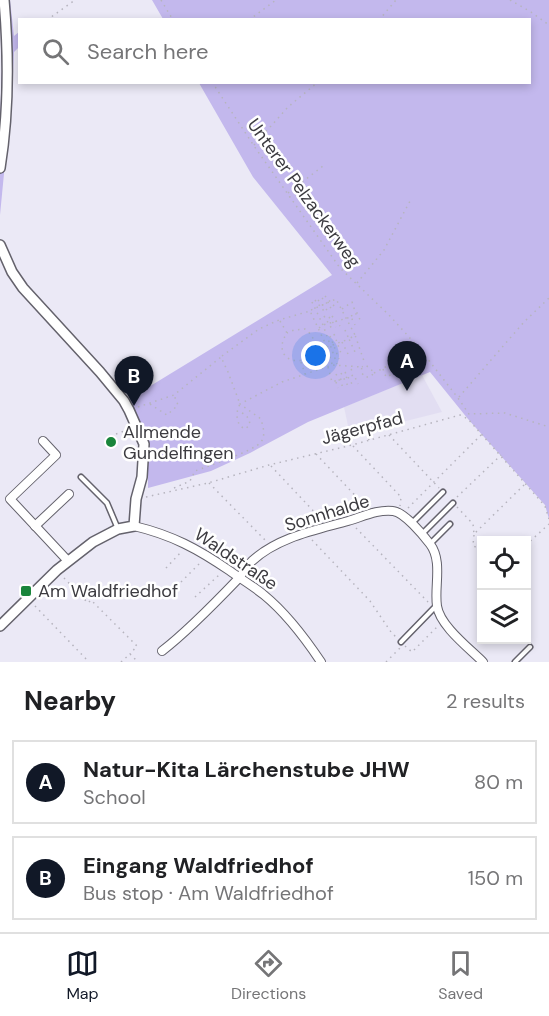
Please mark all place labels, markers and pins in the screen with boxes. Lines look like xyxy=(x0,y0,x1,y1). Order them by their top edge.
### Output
pin: A xyxy=(388,342,426,391)
pin: B xyxy=(114,356,154,406)
place label: Allmende Gundelfingen xyxy=(123,420,234,465)
marker: Allmende Gundelfingen xyxy=(104,435,118,449)
place label: Am Waldfriedhof xyxy=(38,579,178,603)
marker: Am Waldfriedhof xyxy=(19,584,33,598)

